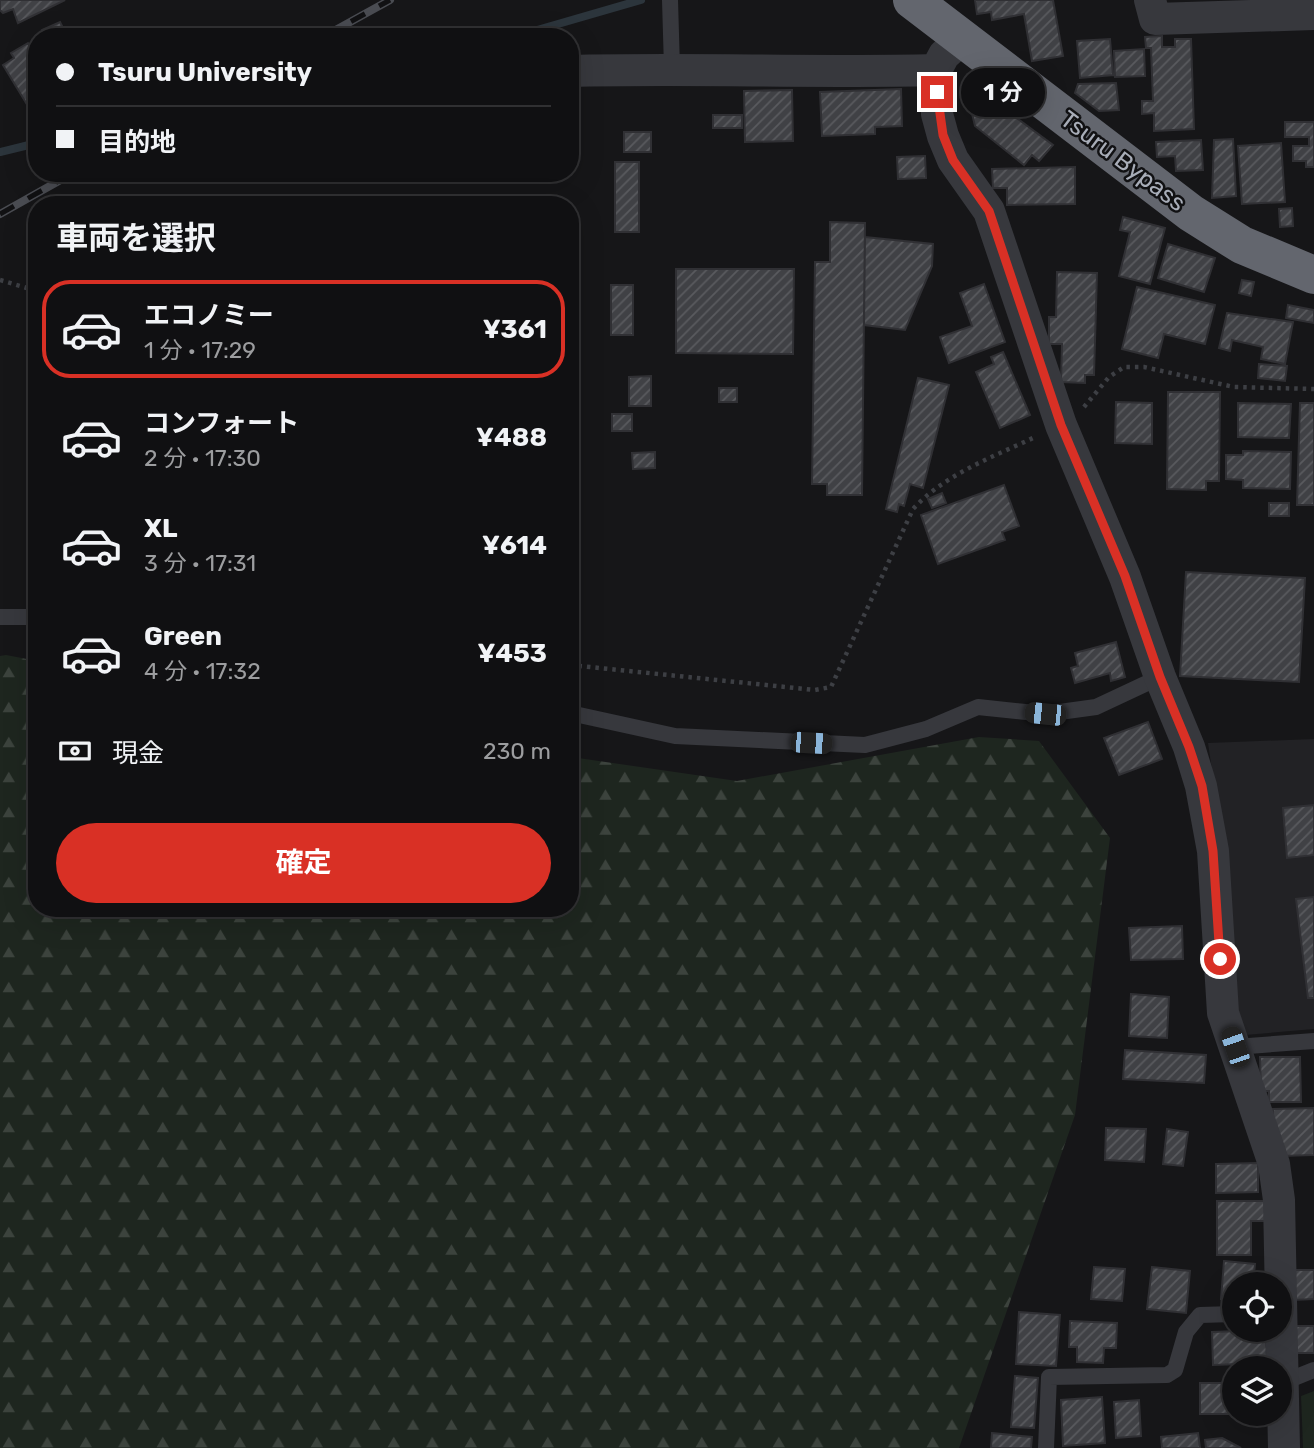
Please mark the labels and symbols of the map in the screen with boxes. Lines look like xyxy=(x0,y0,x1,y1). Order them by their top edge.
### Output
callout: 1 分 xyxy=(962,68,1046,116)
route end xyxy=(921,76,953,108)
street label: Tsuru Bypass xyxy=(1055,105,1191,217)
car xyxy=(1024,701,1067,727)
car xyxy=(790,731,833,755)
route start xyxy=(1204,943,1236,975)
car xyxy=(1219,1024,1252,1070)

